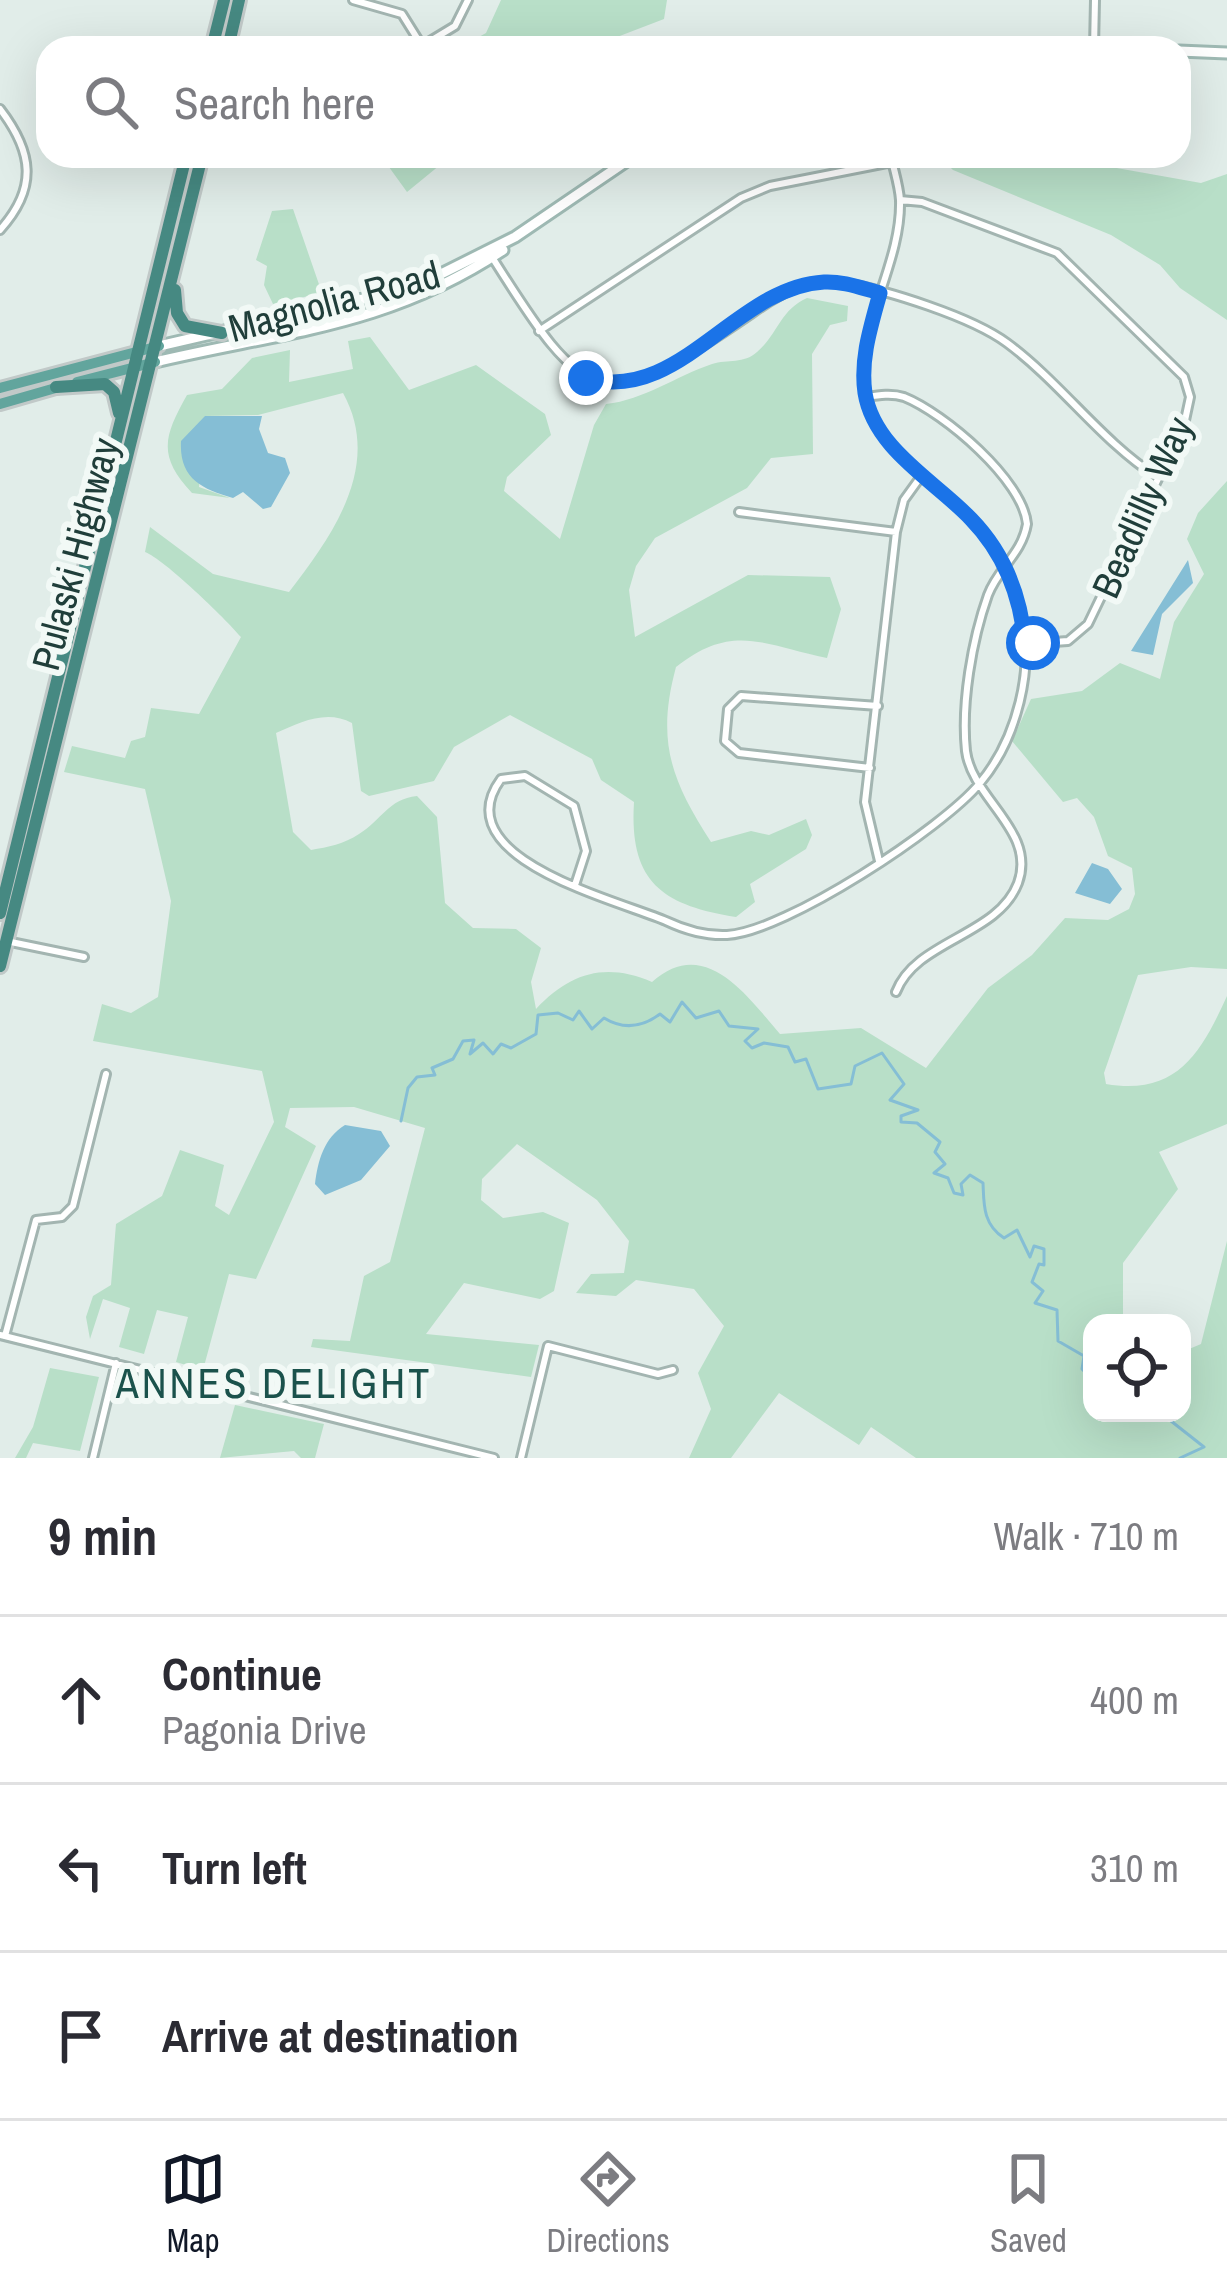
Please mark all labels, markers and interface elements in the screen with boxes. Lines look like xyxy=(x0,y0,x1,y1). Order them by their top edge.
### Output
search box xyxy=(36,36,1191,168)
icon: search xyxy=(78,69,144,135)
text: Search here xyxy=(174,72,375,133)
street label: Magnolia Road xyxy=(223,248,445,354)
route end xyxy=(559,351,613,405)
street label: Beadlilly Way xyxy=(1079,408,1205,606)
street label: Pulaski Highway xyxy=(19,432,131,676)
route start xyxy=(1006,616,1060,670)
map controls xyxy=(1083,1314,1191,1422)
button: locate xyxy=(1083,1314,1191,1422)
district label: ANNES DELIGHT xyxy=(115,1355,432,1411)
text: 9 min xyxy=(48,1502,157,1571)
text: Walk · 710 m xyxy=(994,1510,1179,1562)
text: Continue xyxy=(162,1643,322,1704)
icon: ahead xyxy=(48,1667,114,1733)
text: 400 m xyxy=(1090,1674,1179,1726)
text: Pagonia Drive xyxy=(162,1704,366,1756)
icon: left xyxy=(48,1835,114,1901)
text: Turn left xyxy=(162,1837,307,1898)
text: 310 m xyxy=(1090,1842,1179,1894)
icon: arrive xyxy=(48,2003,114,2069)
text: Arrive at destination xyxy=(162,2005,519,2066)
tab: Map xyxy=(160,2146,226,2262)
tab: Directions xyxy=(546,2146,670,2262)
tab: Saved xyxy=(990,2146,1067,2262)

